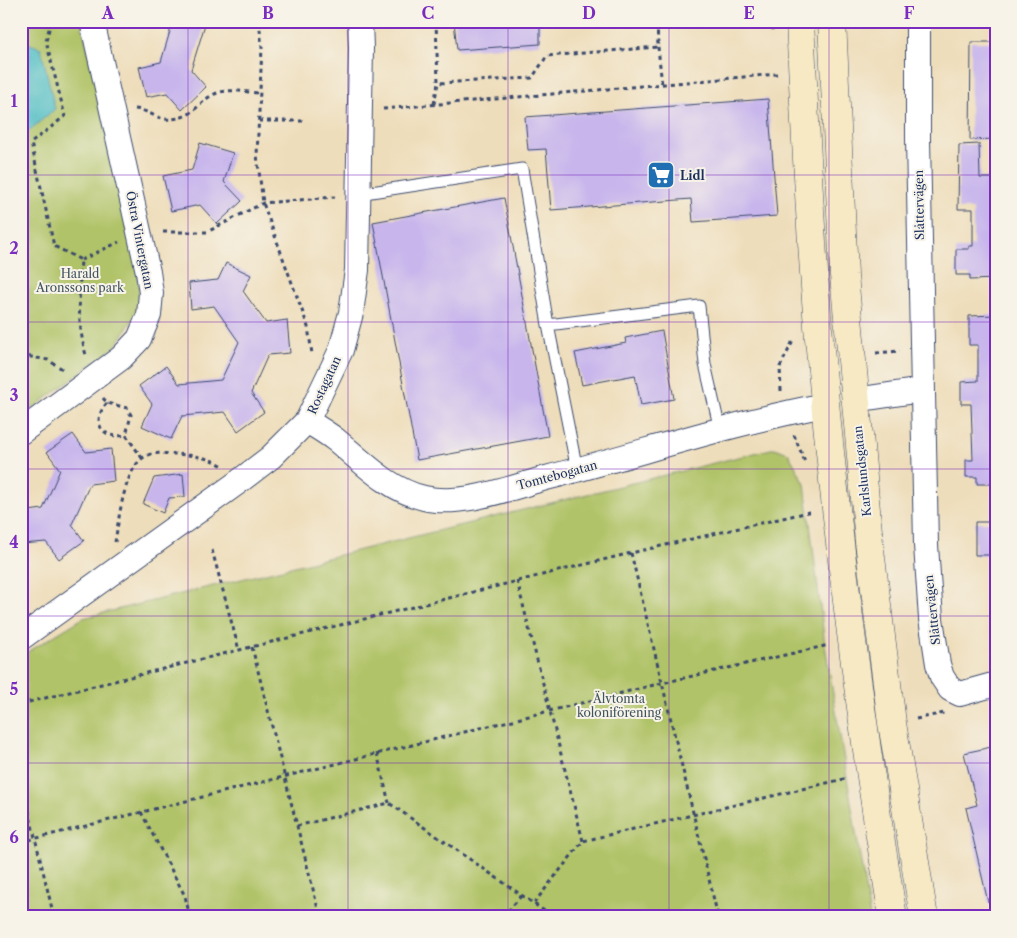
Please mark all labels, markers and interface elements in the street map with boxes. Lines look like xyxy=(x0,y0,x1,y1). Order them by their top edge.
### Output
text: A xyxy=(101,3,115,23)
text: B xyxy=(262,3,274,23)
text: C xyxy=(422,3,434,23)
text: D xyxy=(582,3,596,23)
text: E xyxy=(743,3,755,23)
text: F xyxy=(904,3,915,23)
text: 1 xyxy=(10,91,18,111)
supermarket icon: Lidl xyxy=(646,160,676,190)
place label: Lidl xyxy=(680,168,705,183)
street label: Slåttervägen xyxy=(911,169,927,240)
street label: Östra Vintergatan xyxy=(123,189,158,291)
text: 2 xyxy=(9,238,19,258)
park label: Harald Aronssons park xyxy=(35,266,125,295)
street label: Rostagatan xyxy=(304,353,344,416)
text: 3 xyxy=(9,385,19,405)
street label: Karlslundsgatan xyxy=(850,424,874,517)
street label: Tomtebogatan xyxy=(515,457,599,493)
text: 4 xyxy=(9,532,19,552)
street label: Slåttervägen xyxy=(921,574,943,646)
text: 5 xyxy=(10,679,19,699)
park label: Älvtomta koloniförening xyxy=(577,690,662,720)
text: 6 xyxy=(9,827,19,847)

